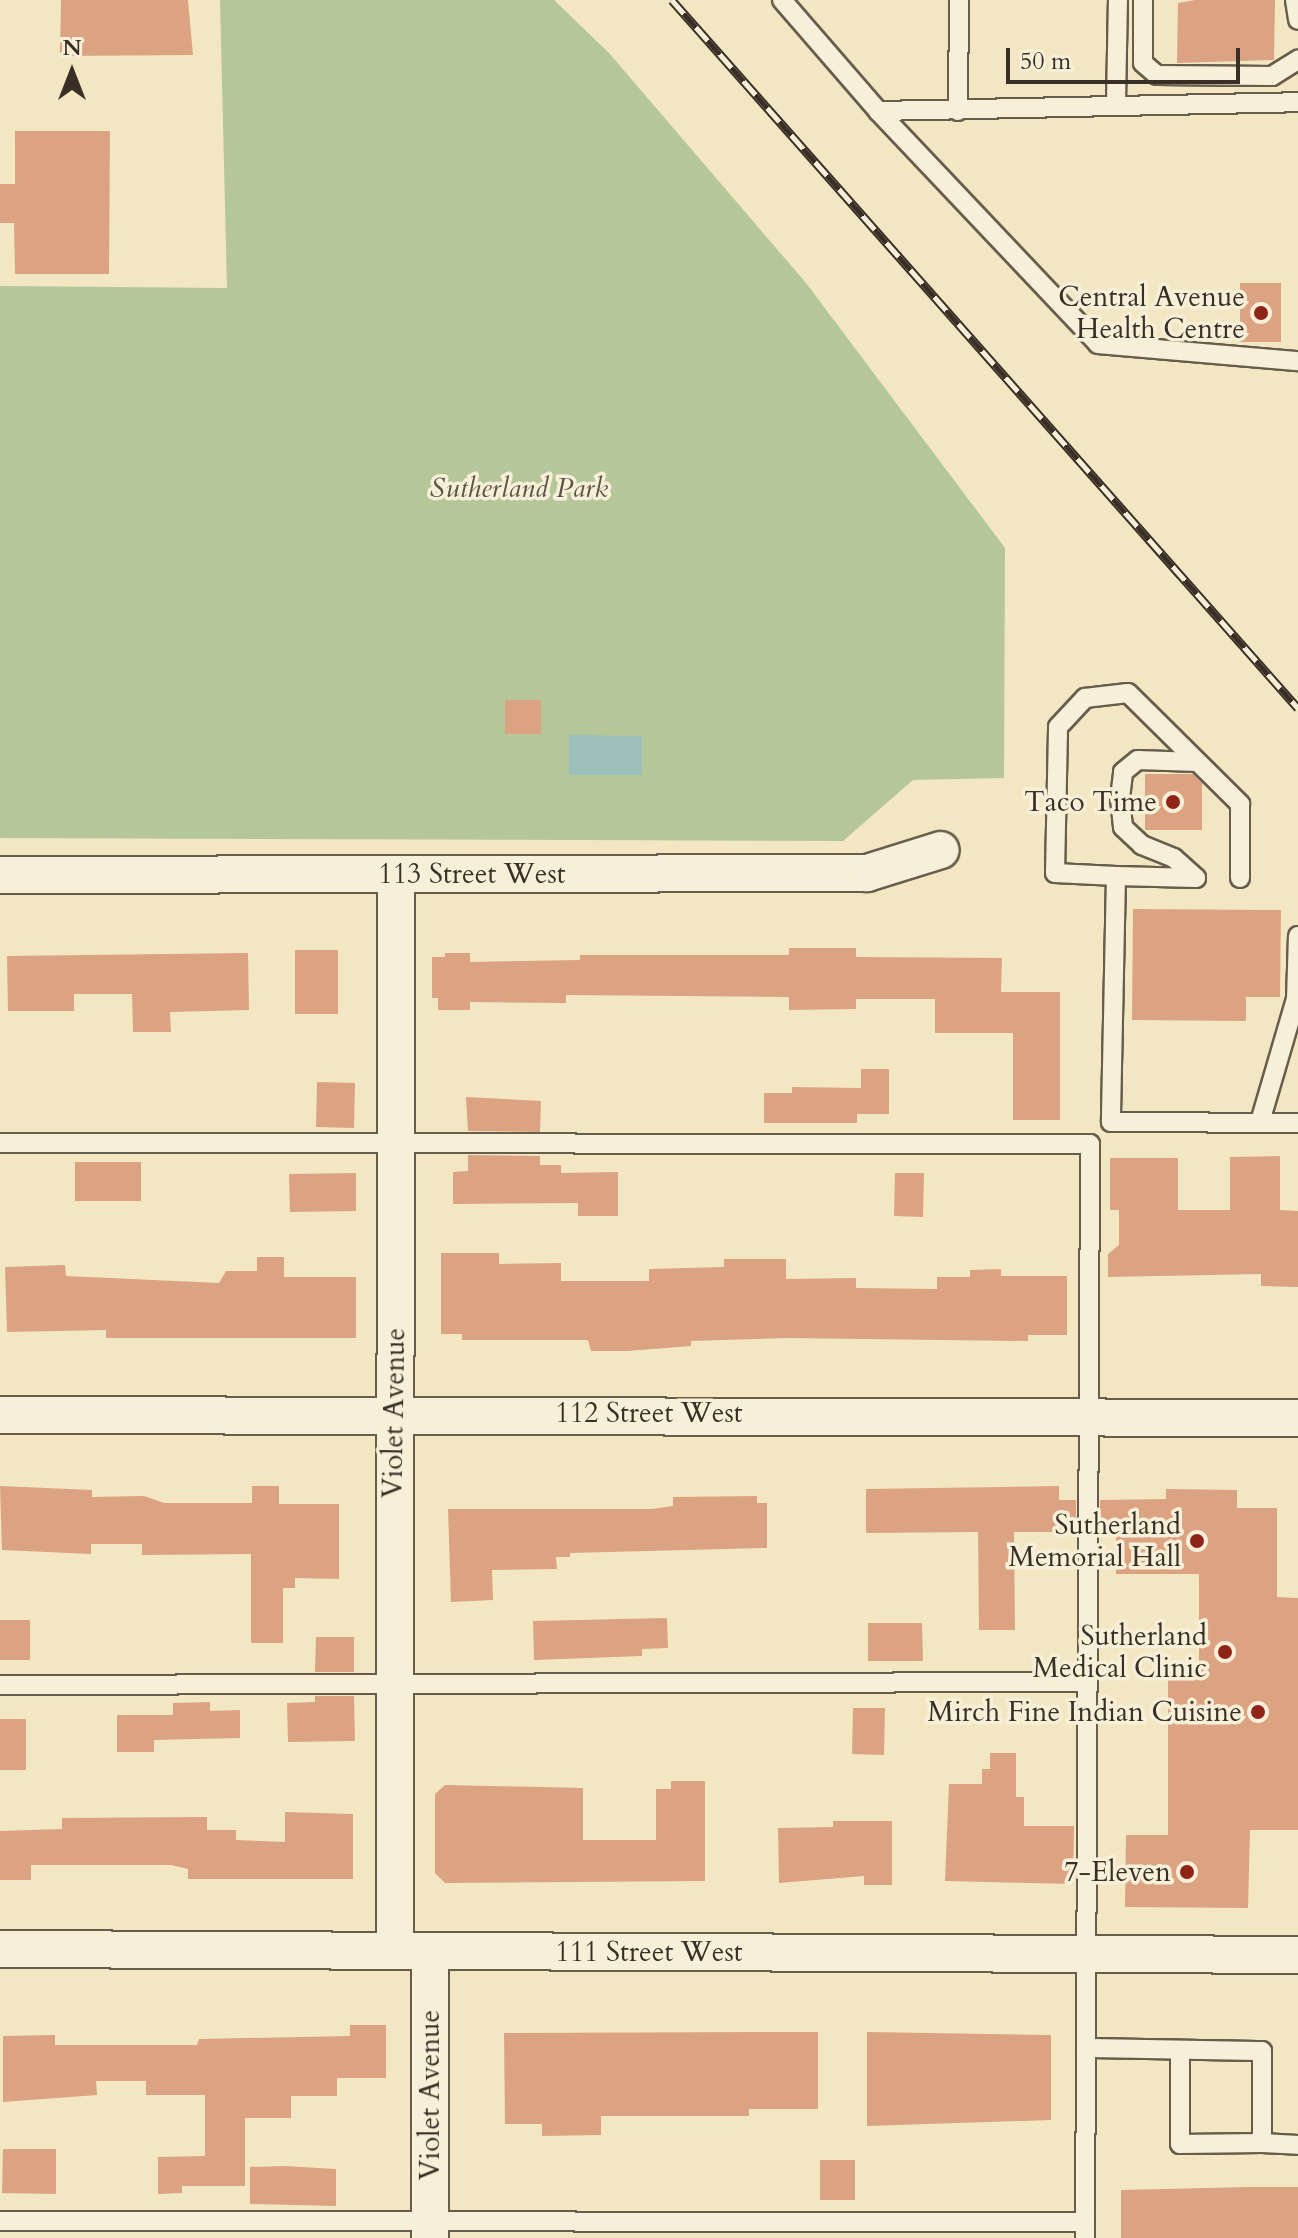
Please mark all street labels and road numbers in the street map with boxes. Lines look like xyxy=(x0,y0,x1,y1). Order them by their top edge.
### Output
street label: 113 Street West xyxy=(378,857,566,891)
street label: Violet Avenue xyxy=(376,1327,412,1499)
street label: 112 Street West xyxy=(555,1396,743,1430)
street label: 111 Street West xyxy=(555,1935,743,1969)
street label: Violet Avenue xyxy=(413,2010,447,2180)

